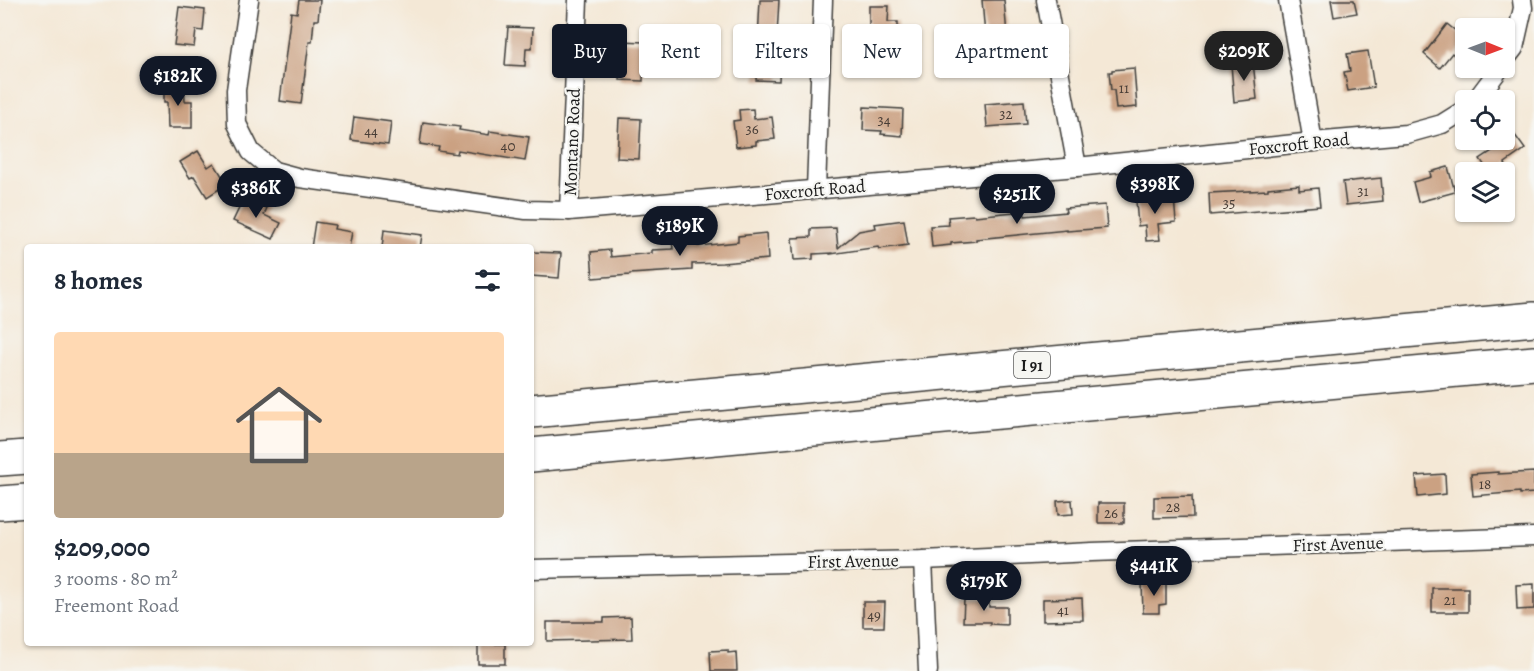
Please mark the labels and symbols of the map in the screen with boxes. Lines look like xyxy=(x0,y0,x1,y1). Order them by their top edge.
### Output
north arrow xyxy=(1455,18,1515,78)
pin: $209K xyxy=(1202,31,1286,82)
pin: $182K xyxy=(136,56,220,107)
house number: 11 xyxy=(1119,78,1129,98)
street label: Montano Road xyxy=(558,87,586,196)
house number: 32 xyxy=(999,104,1013,124)
house number: 34 xyxy=(877,110,891,130)
house number: 36 xyxy=(745,119,759,139)
house number: 44 xyxy=(364,121,378,141)
street label: Foxcroft Road xyxy=(1247,127,1351,161)
house number: 40 xyxy=(501,136,515,156)
pin: $398K xyxy=(1113,164,1197,215)
pin: $386K xyxy=(214,168,298,219)
street label: Foxcroft Road xyxy=(764,174,867,206)
pin: $251K xyxy=(975,174,1059,225)
house number: 31 xyxy=(1357,181,1369,201)
house number: 35 xyxy=(1223,193,1235,213)
pin: $189K xyxy=(638,206,722,257)
road number: I 91 xyxy=(1014,352,1050,378)
house number: 18 xyxy=(1479,474,1491,494)
house number: 28 xyxy=(1166,497,1180,517)
house number: 26 xyxy=(1104,503,1118,523)
street label: First Avenue xyxy=(1292,530,1384,558)
pin: $441K xyxy=(1112,546,1196,597)
street label: First Avenue xyxy=(807,548,899,574)
pin: $179K xyxy=(942,561,1026,612)
house number: 21 xyxy=(1444,590,1456,610)
house number: 41 xyxy=(1057,600,1069,620)
house number: 49 xyxy=(867,605,881,625)

